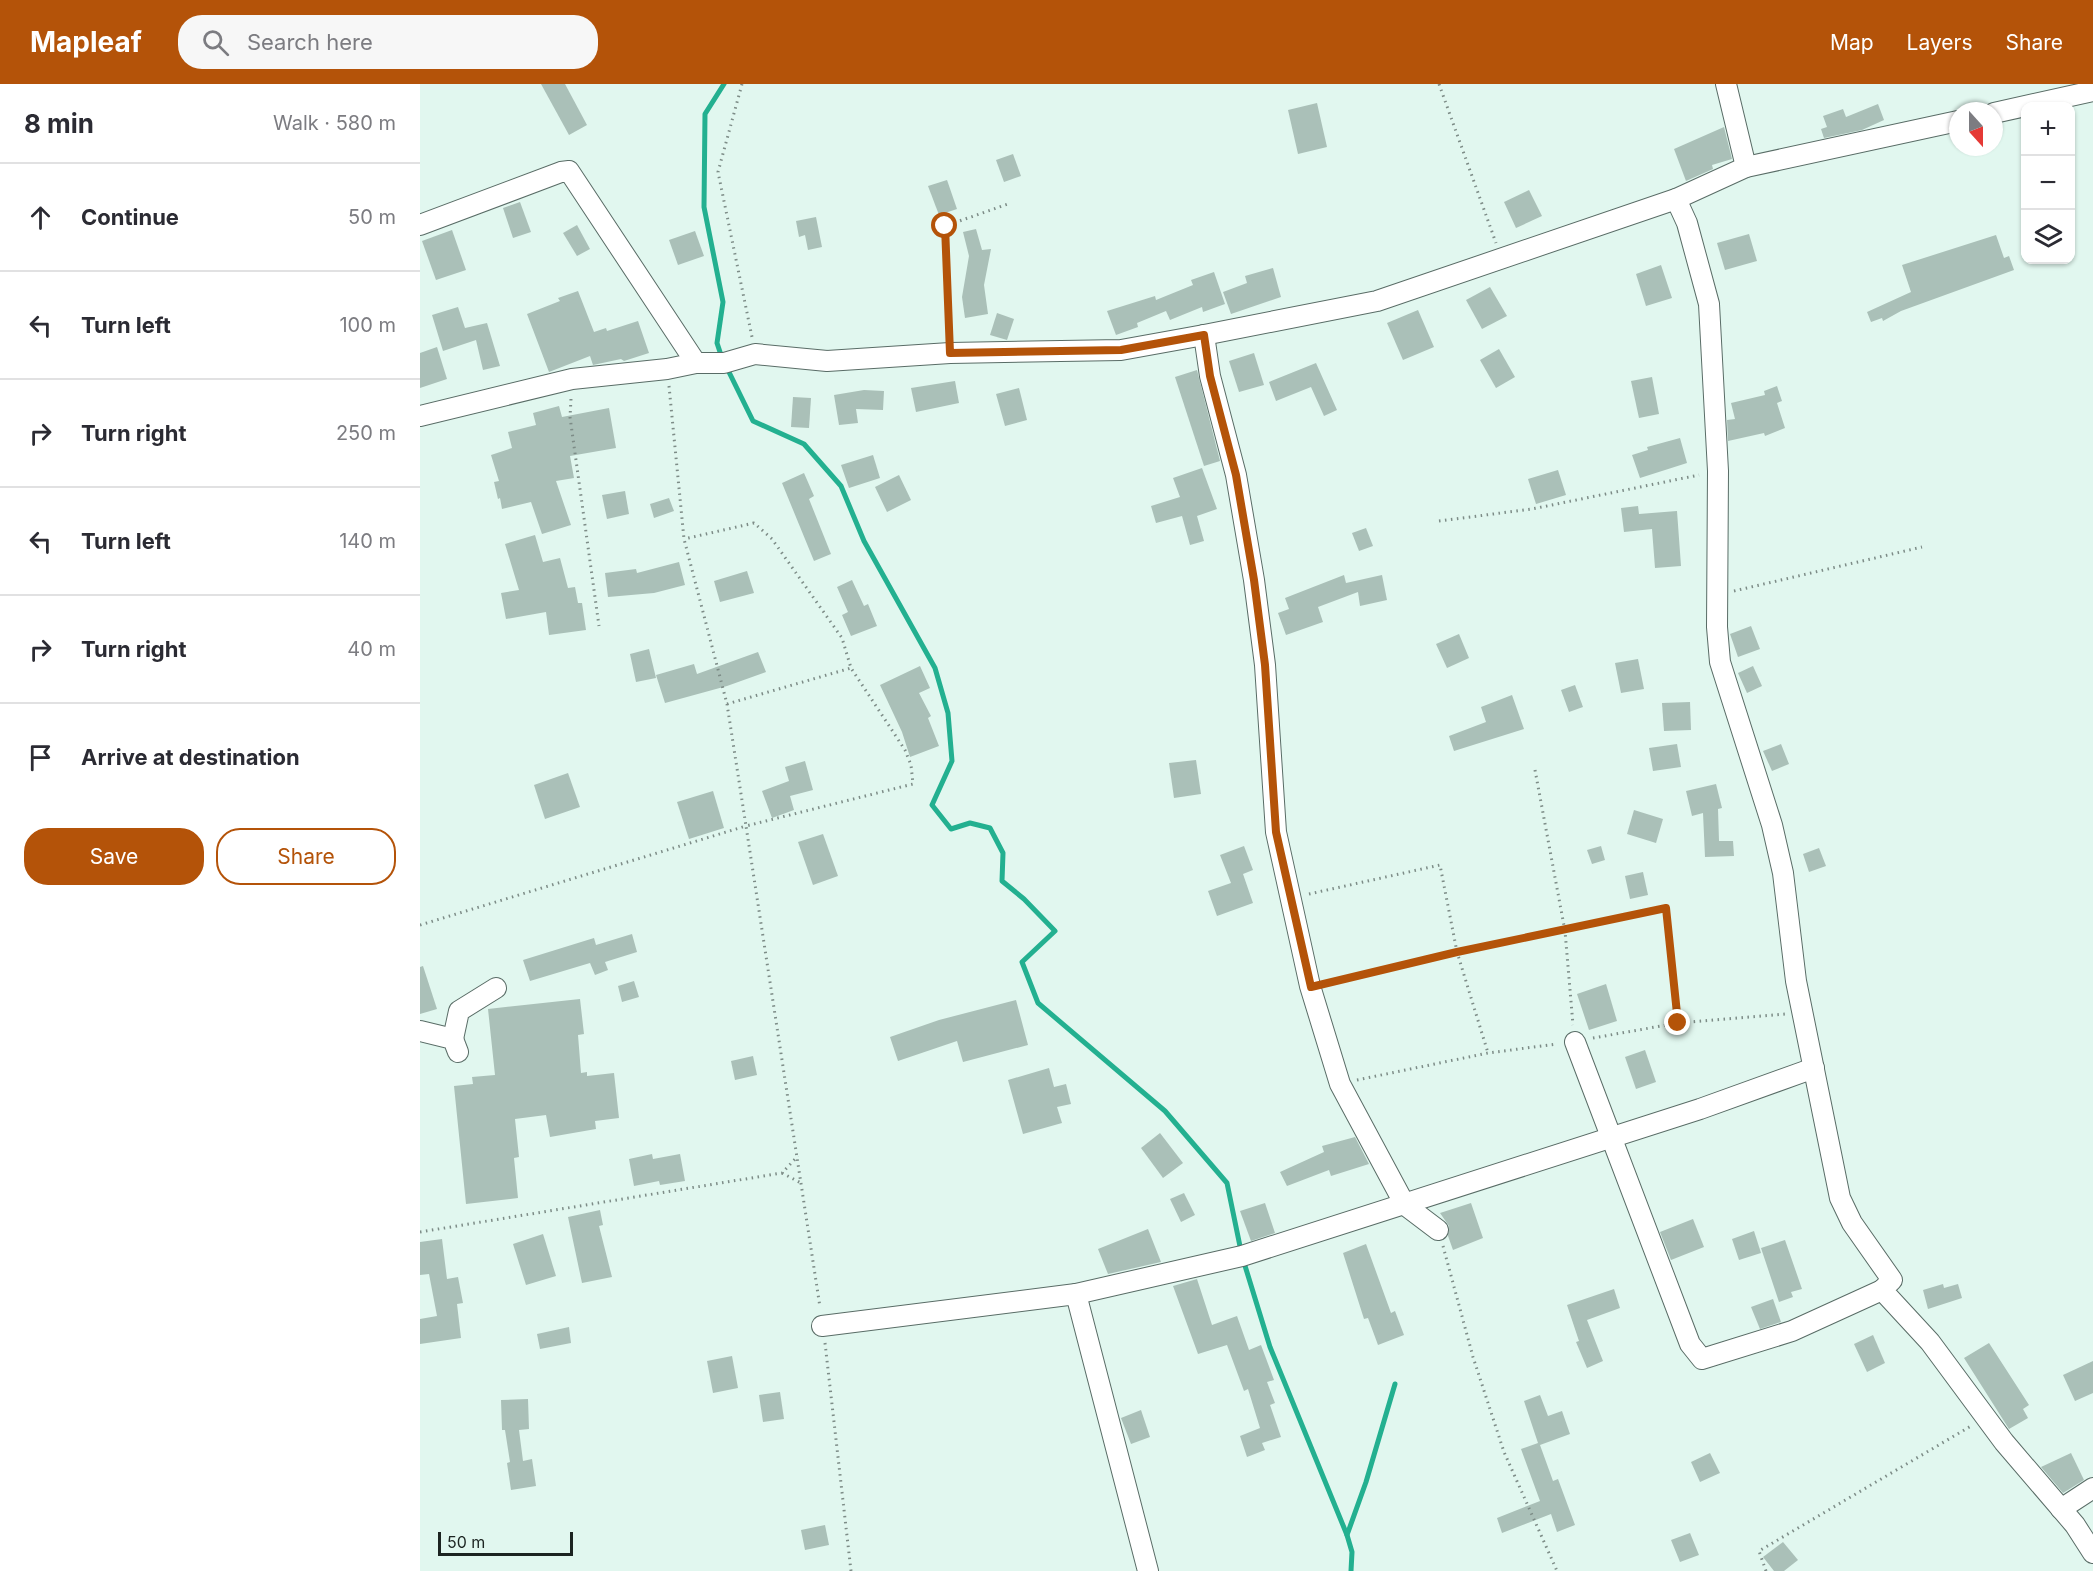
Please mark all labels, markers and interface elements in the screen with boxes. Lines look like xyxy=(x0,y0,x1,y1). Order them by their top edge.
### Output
search box xyxy=(178,15,598,69)
text: Mapleaf xyxy=(30,25,142,59)
icon: search xyxy=(199,26,232,59)
text: Search here xyxy=(247,29,373,55)
text: Map xyxy=(1830,30,1874,55)
text: Layers xyxy=(1907,30,1973,55)
text: Share xyxy=(2006,30,2063,55)
north arrow xyxy=(1949,102,2003,156)
map controls xyxy=(2021,102,2075,264)
button: + xyxy=(2021,102,2075,156)
text: 8 min xyxy=(24,108,94,139)
text: Walk · 580 m xyxy=(273,111,396,135)
button: − xyxy=(2021,156,2075,210)
icon: ahead xyxy=(24,201,57,234)
text: Continue xyxy=(81,204,179,230)
text: 50 m xyxy=(348,205,396,229)
button: layers xyxy=(2021,210,2075,264)
route start xyxy=(931,212,957,238)
icon: left xyxy=(24,309,57,342)
text: Turn left xyxy=(81,312,171,338)
text: 100 m xyxy=(339,313,396,337)
icon: right xyxy=(24,417,57,450)
text: Turn right xyxy=(81,420,187,446)
text: 250 m xyxy=(336,421,396,445)
icon: left xyxy=(24,525,57,558)
text: Turn left xyxy=(81,528,171,554)
text: 140 m xyxy=(339,529,396,553)
icon: right xyxy=(24,633,57,666)
text: Turn right xyxy=(81,636,187,662)
text: 40 m xyxy=(347,637,396,661)
icon: arrive xyxy=(24,741,57,774)
text: Arrive at destination xyxy=(81,744,300,770)
button: Save xyxy=(24,828,204,885)
button: Share xyxy=(216,828,396,885)
route end xyxy=(1664,1009,1690,1035)
scale bar xyxy=(438,1529,573,1556)
text: 50 m xyxy=(447,1532,485,1552)

